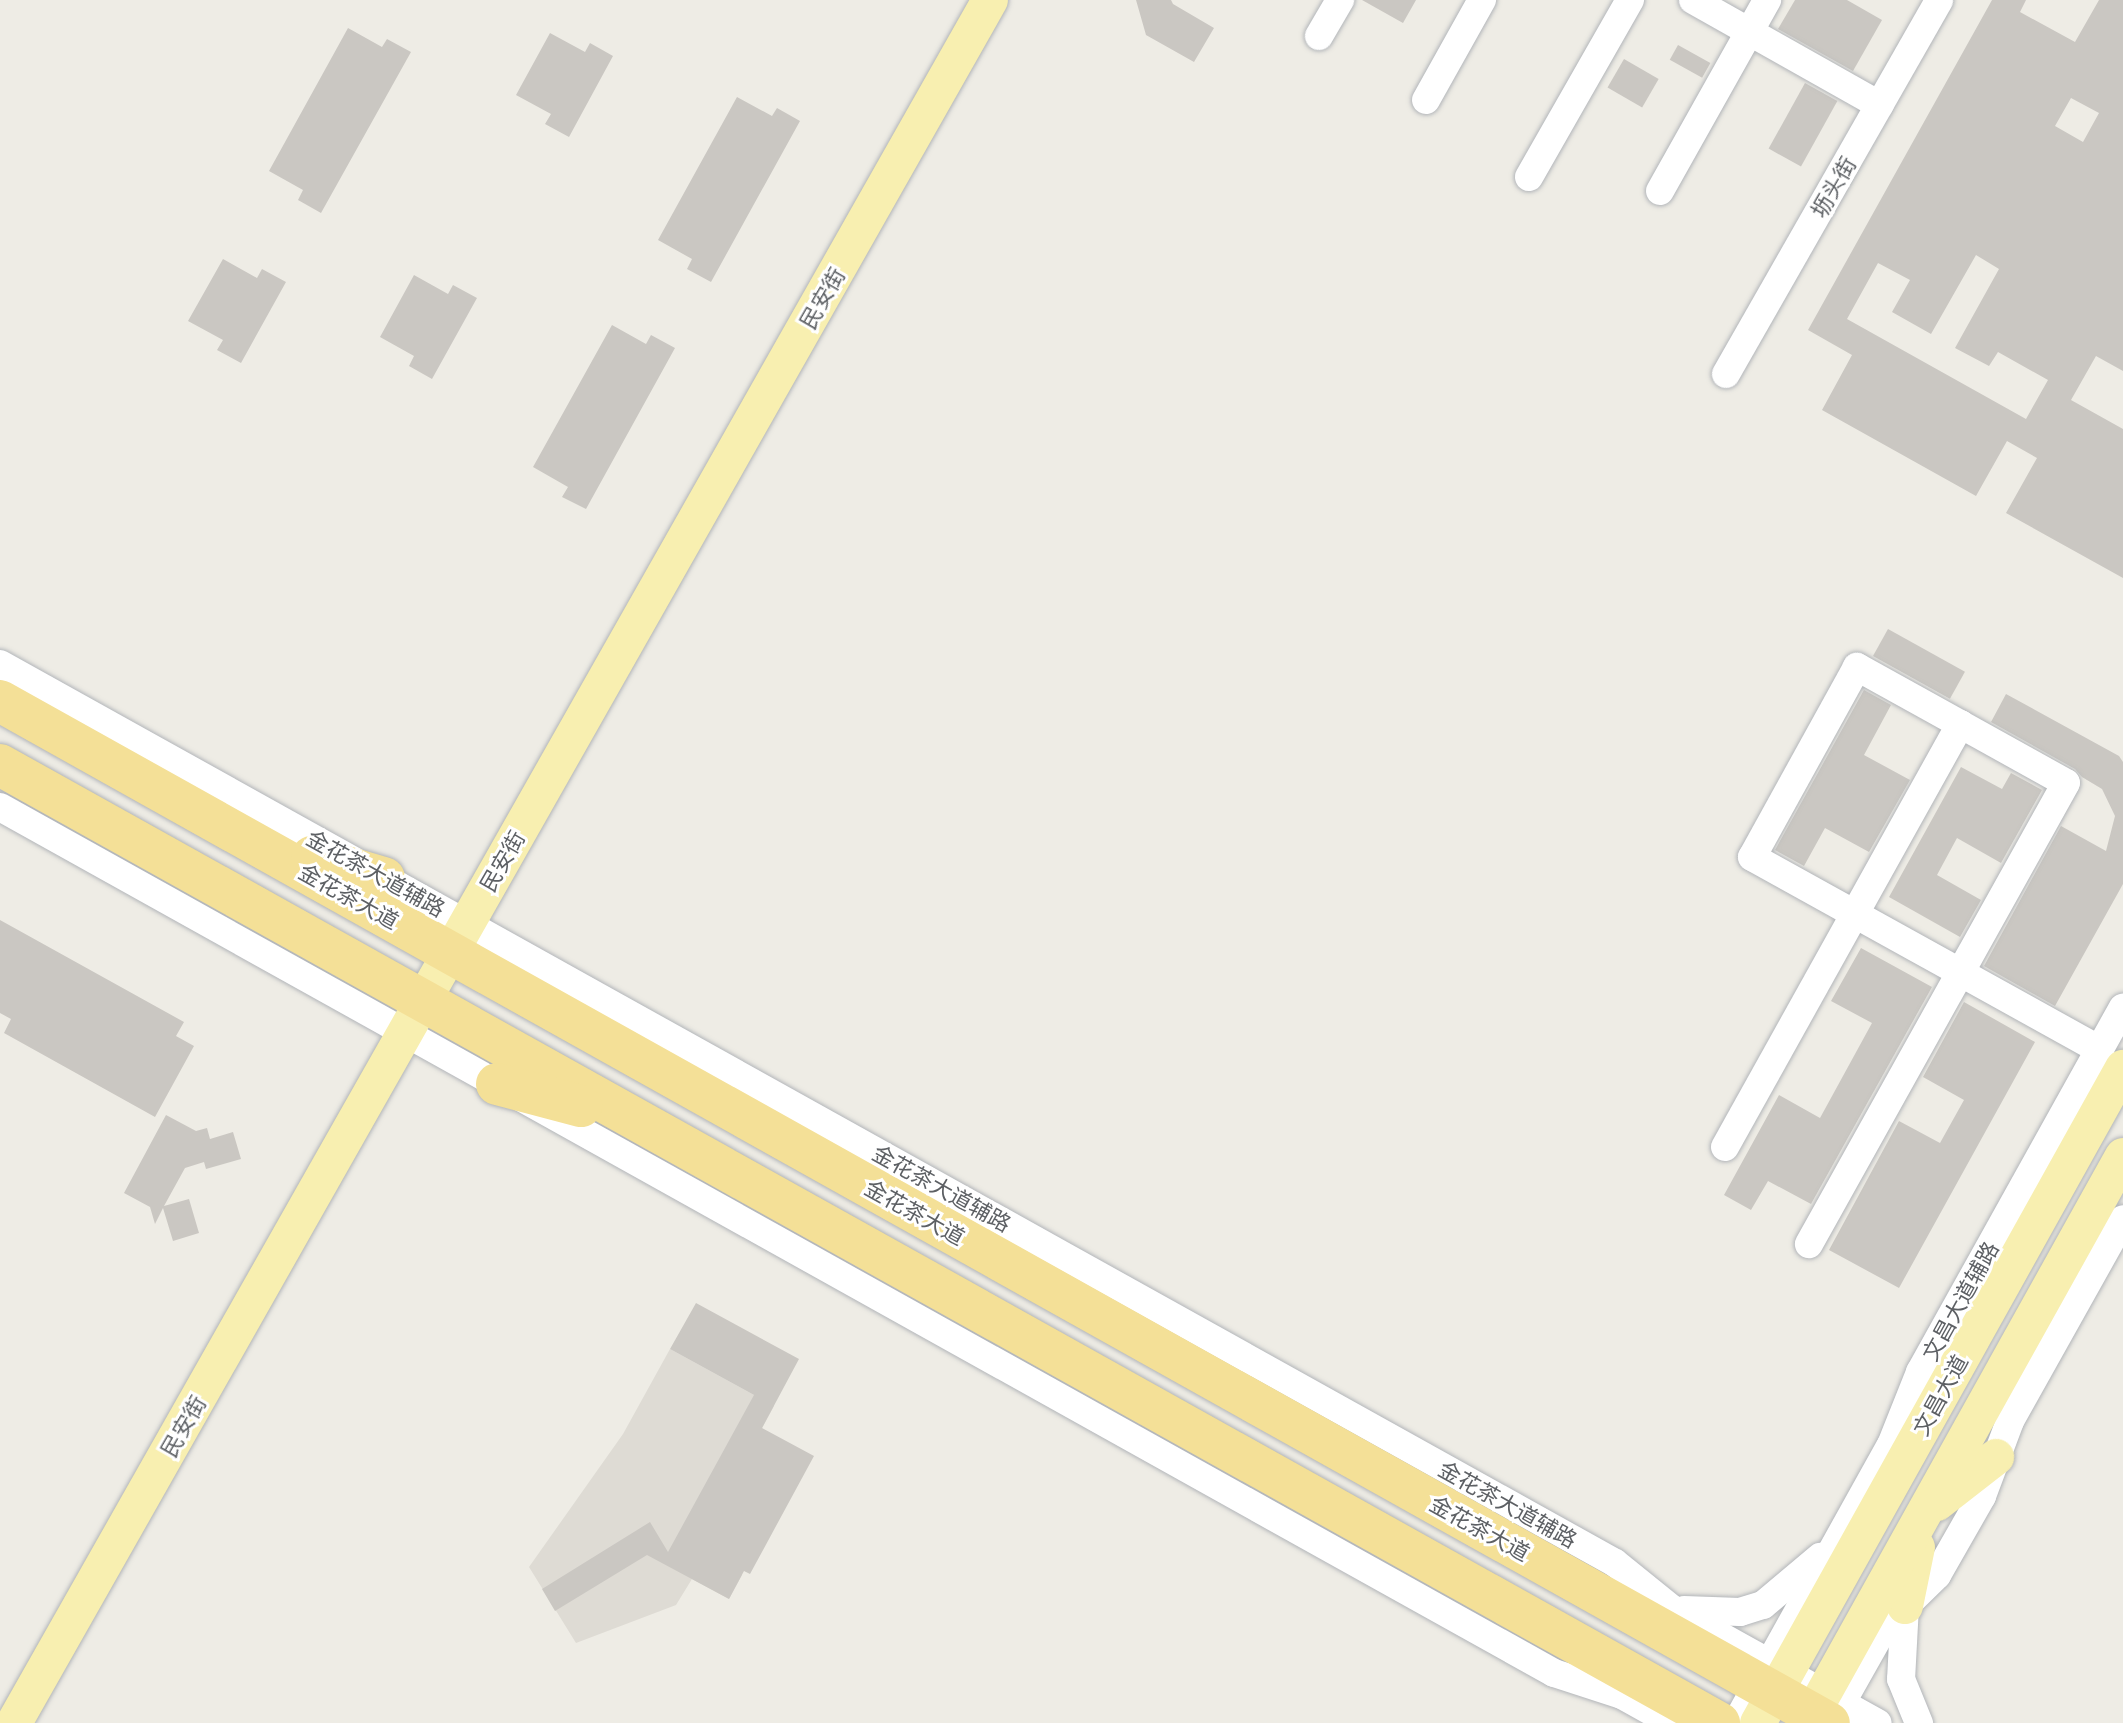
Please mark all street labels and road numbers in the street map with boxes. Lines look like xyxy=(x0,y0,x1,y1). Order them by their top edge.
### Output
street label: 坜头街 xyxy=(1805,152,1861,222)
street label: 民安街 xyxy=(794,263,850,333)
street label: 金花茶大道辅路 xyxy=(302,824,450,922)
street label: 民安街 xyxy=(474,826,530,896)
street label: 金花茶大道 xyxy=(294,858,404,934)
street label: 金花茶大道辅路 xyxy=(868,1139,1016,1237)
street label: 金花茶大道 xyxy=(860,1174,970,1250)
street label: 文昌大道辅路 xyxy=(1916,1237,2004,1365)
street label: 文昌大道 xyxy=(1907,1350,1973,1440)
street label: 民安街 xyxy=(155,1391,211,1461)
street label: 金花茶大道辅路 xyxy=(1434,1455,1582,1553)
street label: 金花茶大道 xyxy=(1425,1490,1535,1566)

